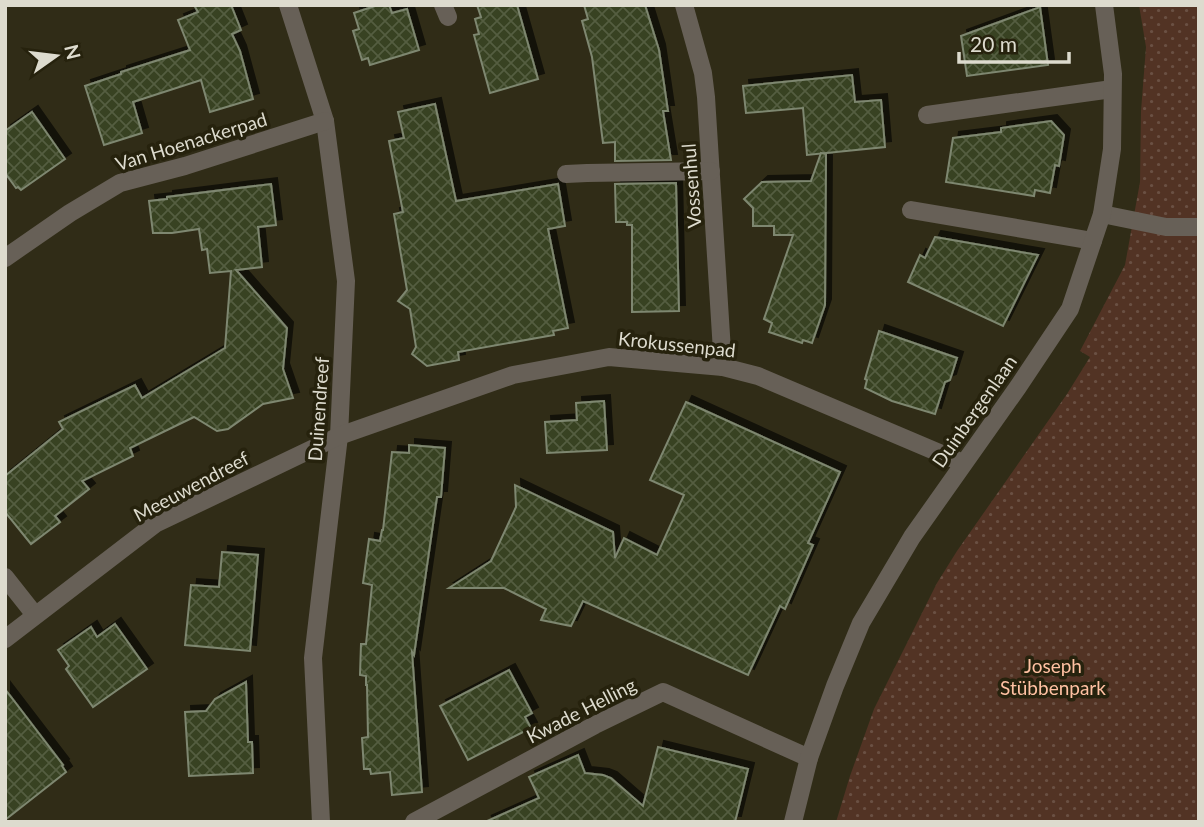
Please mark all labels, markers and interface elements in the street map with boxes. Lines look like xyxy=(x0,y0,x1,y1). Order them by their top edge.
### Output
north arrow xyxy=(21,21,91,91)
scale bar xyxy=(959,21,1069,65)
text: 20 m xyxy=(970,31,1017,56)
text: N xyxy=(60,42,86,62)
street label: Van Hoenackerpad xyxy=(112,107,270,175)
street label: Vossenhul xyxy=(677,143,705,229)
street label: Krokussenpad xyxy=(617,326,737,362)
street label: Duinbergenlaan xyxy=(927,350,1021,472)
street label: Duinendreef xyxy=(303,356,333,462)
street label: Meeuwendreef xyxy=(129,446,253,526)
park label: Joseph Stübbenpark xyxy=(1000,654,1106,699)
street label: Kwade Helling xyxy=(522,672,640,747)

